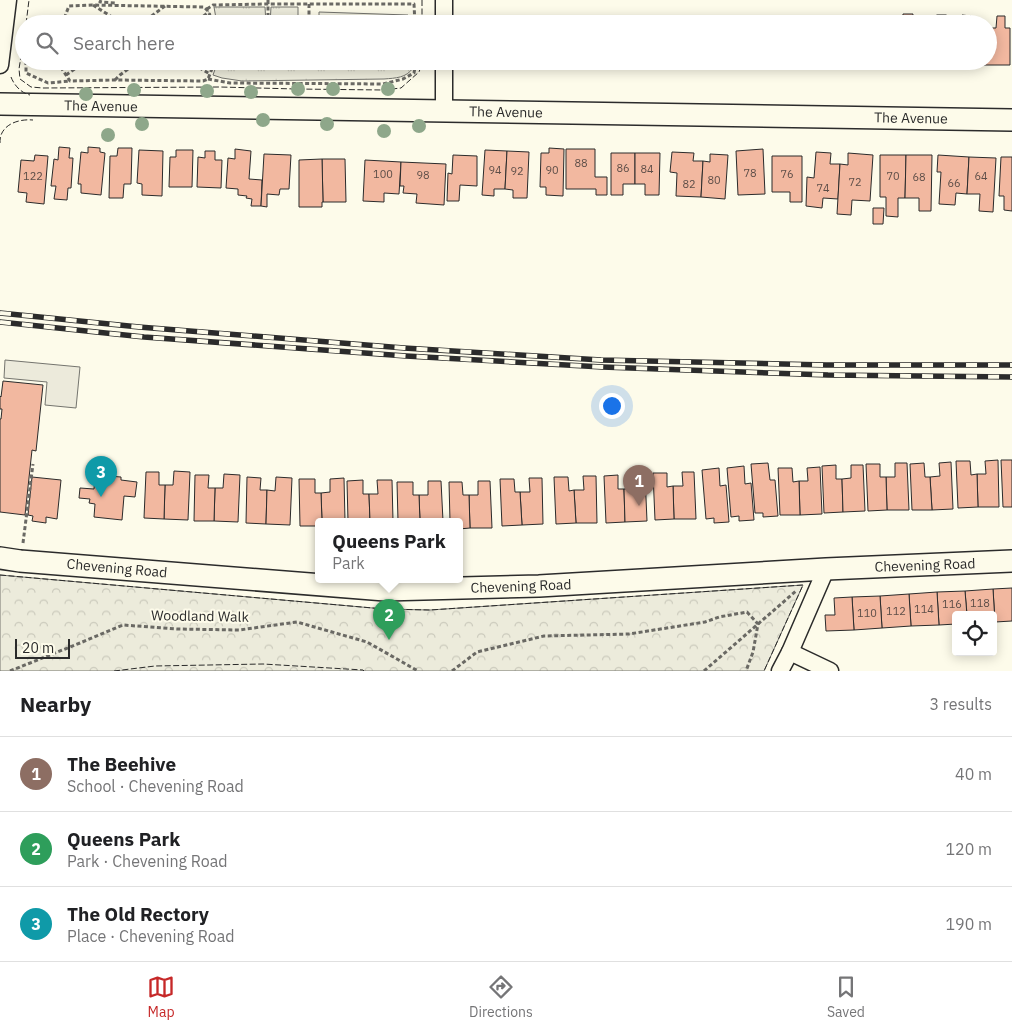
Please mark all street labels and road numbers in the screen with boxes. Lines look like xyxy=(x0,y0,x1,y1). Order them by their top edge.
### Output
street label: The Avenue xyxy=(64,96,138,116)
street label: The Avenue xyxy=(469,102,543,122)
street label: The Avenue xyxy=(874,108,948,128)
street label: Chevening Road xyxy=(874,554,976,576)
street label: Chevening Road xyxy=(66,555,168,581)
street label: Chevening Road xyxy=(470,575,572,597)
street label: Woodland Walk xyxy=(151,606,250,626)

